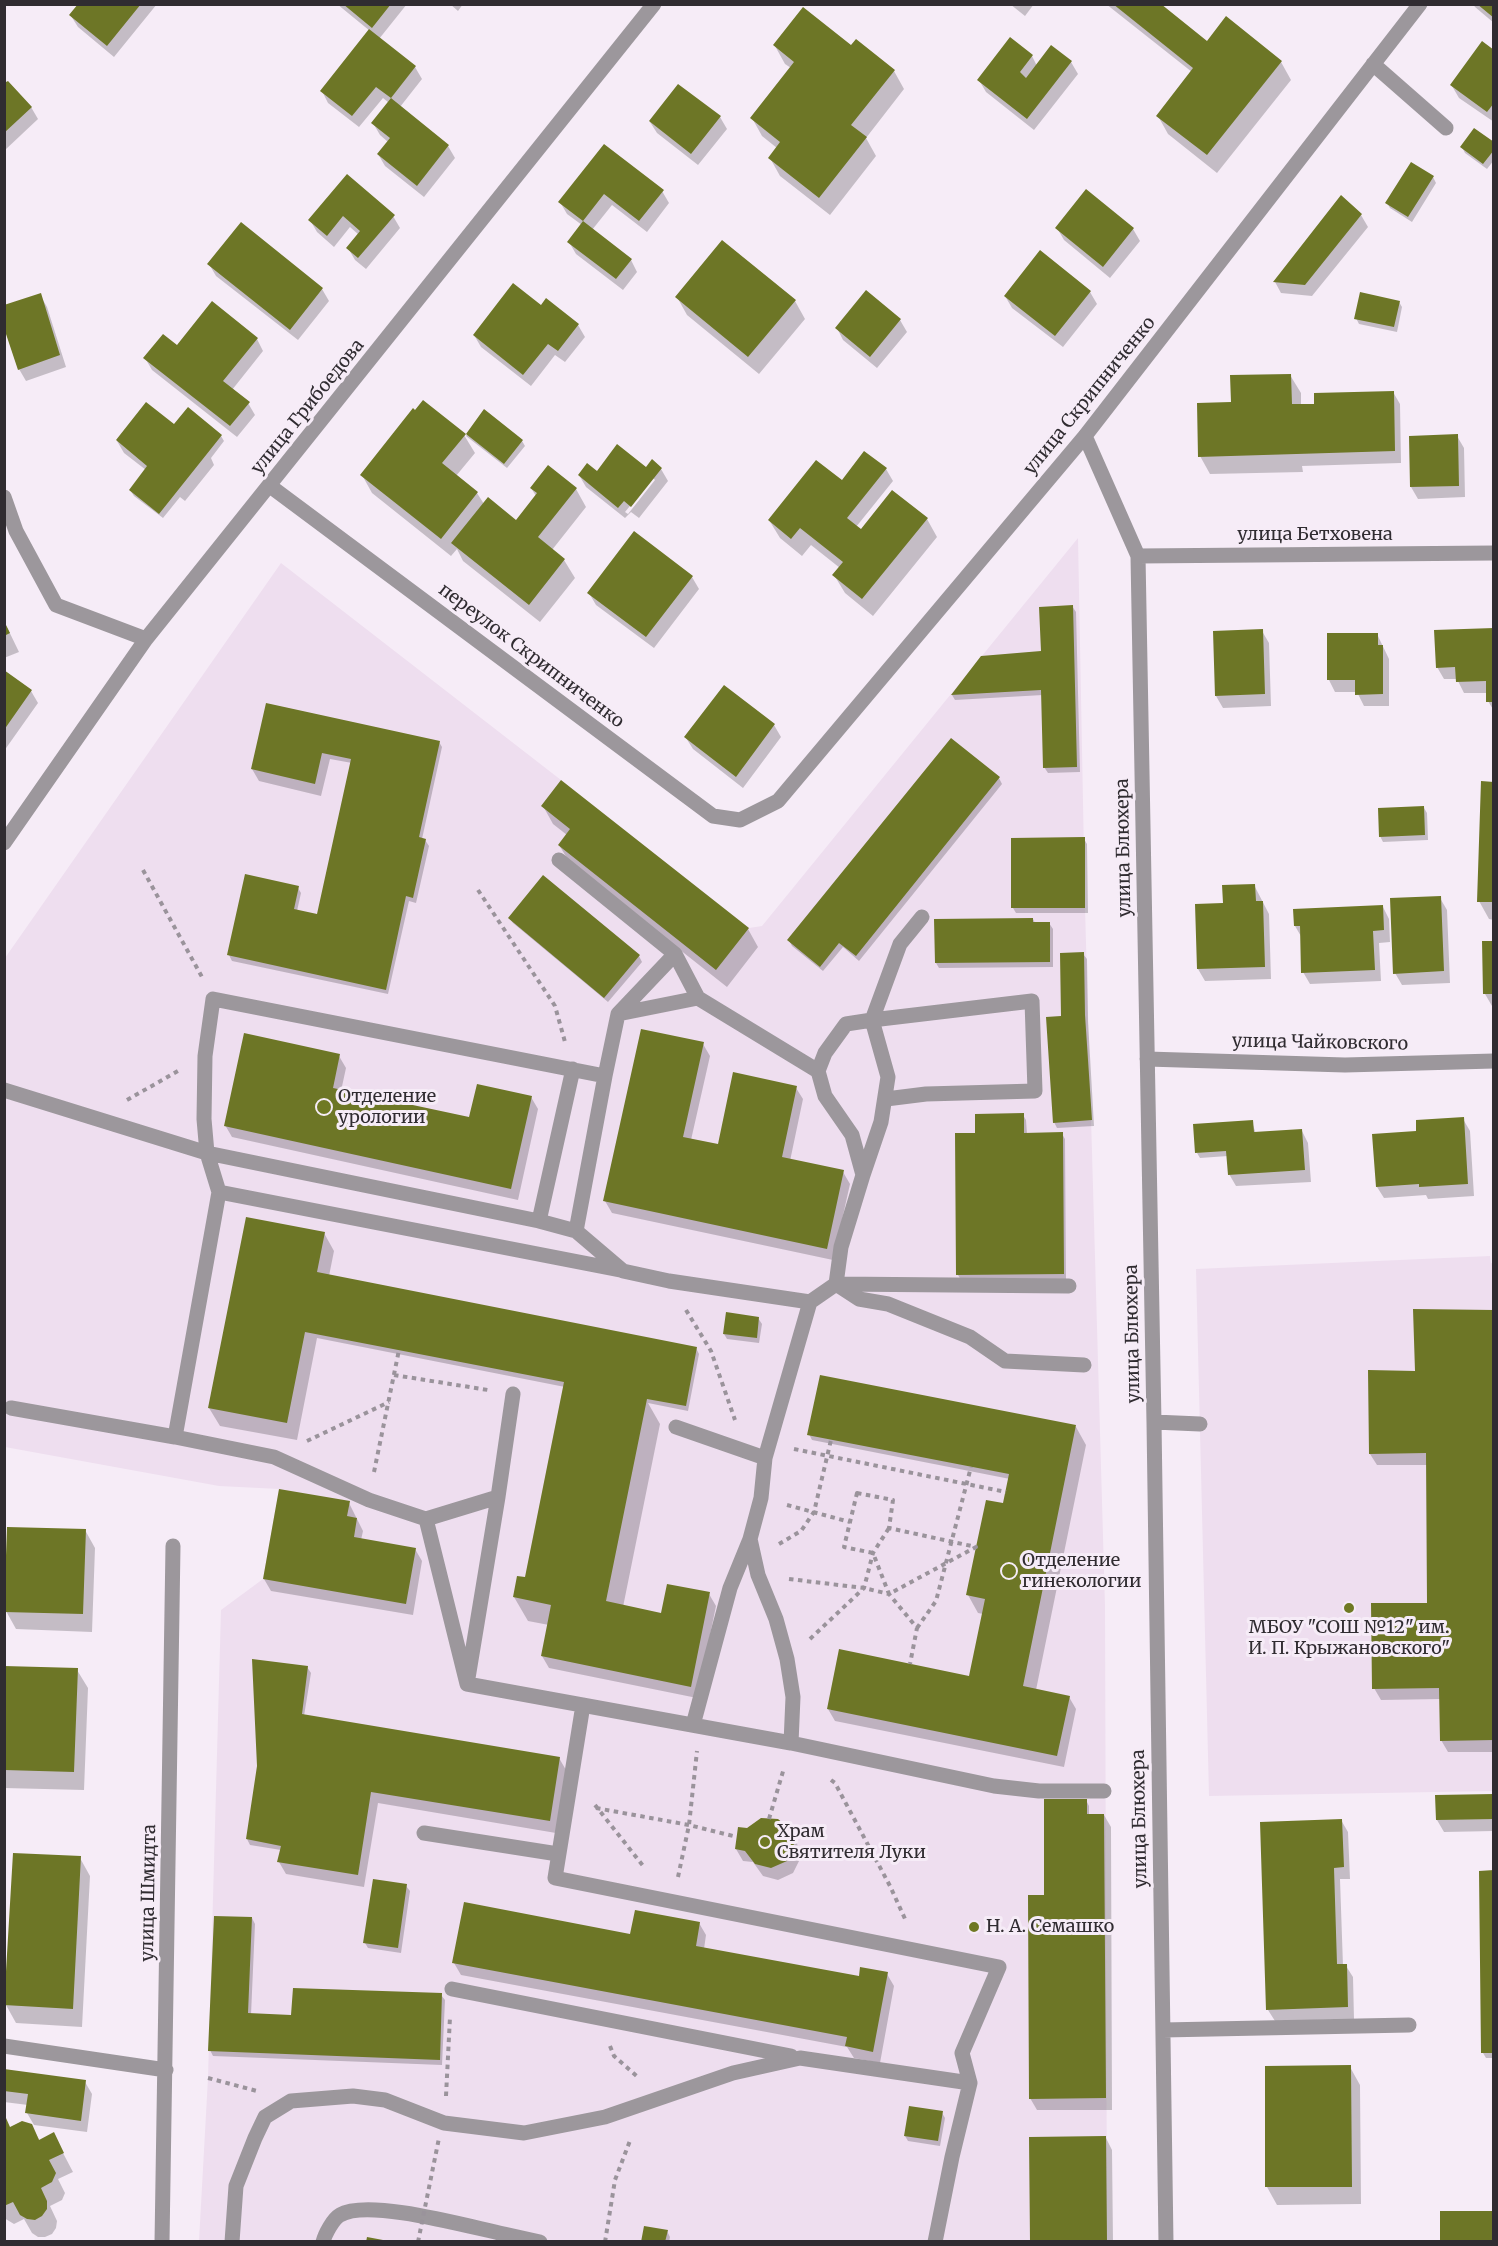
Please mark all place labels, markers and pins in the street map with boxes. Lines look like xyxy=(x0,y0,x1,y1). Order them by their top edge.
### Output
place label: Отделение урологии xyxy=(338,1086,436,1128)
marker: Отделение урологии xyxy=(315,1098,333,1116)
place label: Отделение гинекологии xyxy=(1022,1550,1141,1592)
marker: Отделение гинекологии xyxy=(1000,1562,1018,1580)
marker: МБОУ "СОШ №12" им. И. П. Крыжановского" xyxy=(1342,1601,1356,1615)
place label: МБОУ "СОШ №12" им. И. П. Крыжановского" xyxy=(1248,1617,1450,1660)
place label: Храм Святителя Луки xyxy=(777,1821,926,1864)
marker: Храм Святителя Луки xyxy=(758,1835,772,1849)
place label: Н. А. Семашко xyxy=(986,1916,1114,1938)
marker: Н. А. Семашко xyxy=(967,1920,981,1934)

